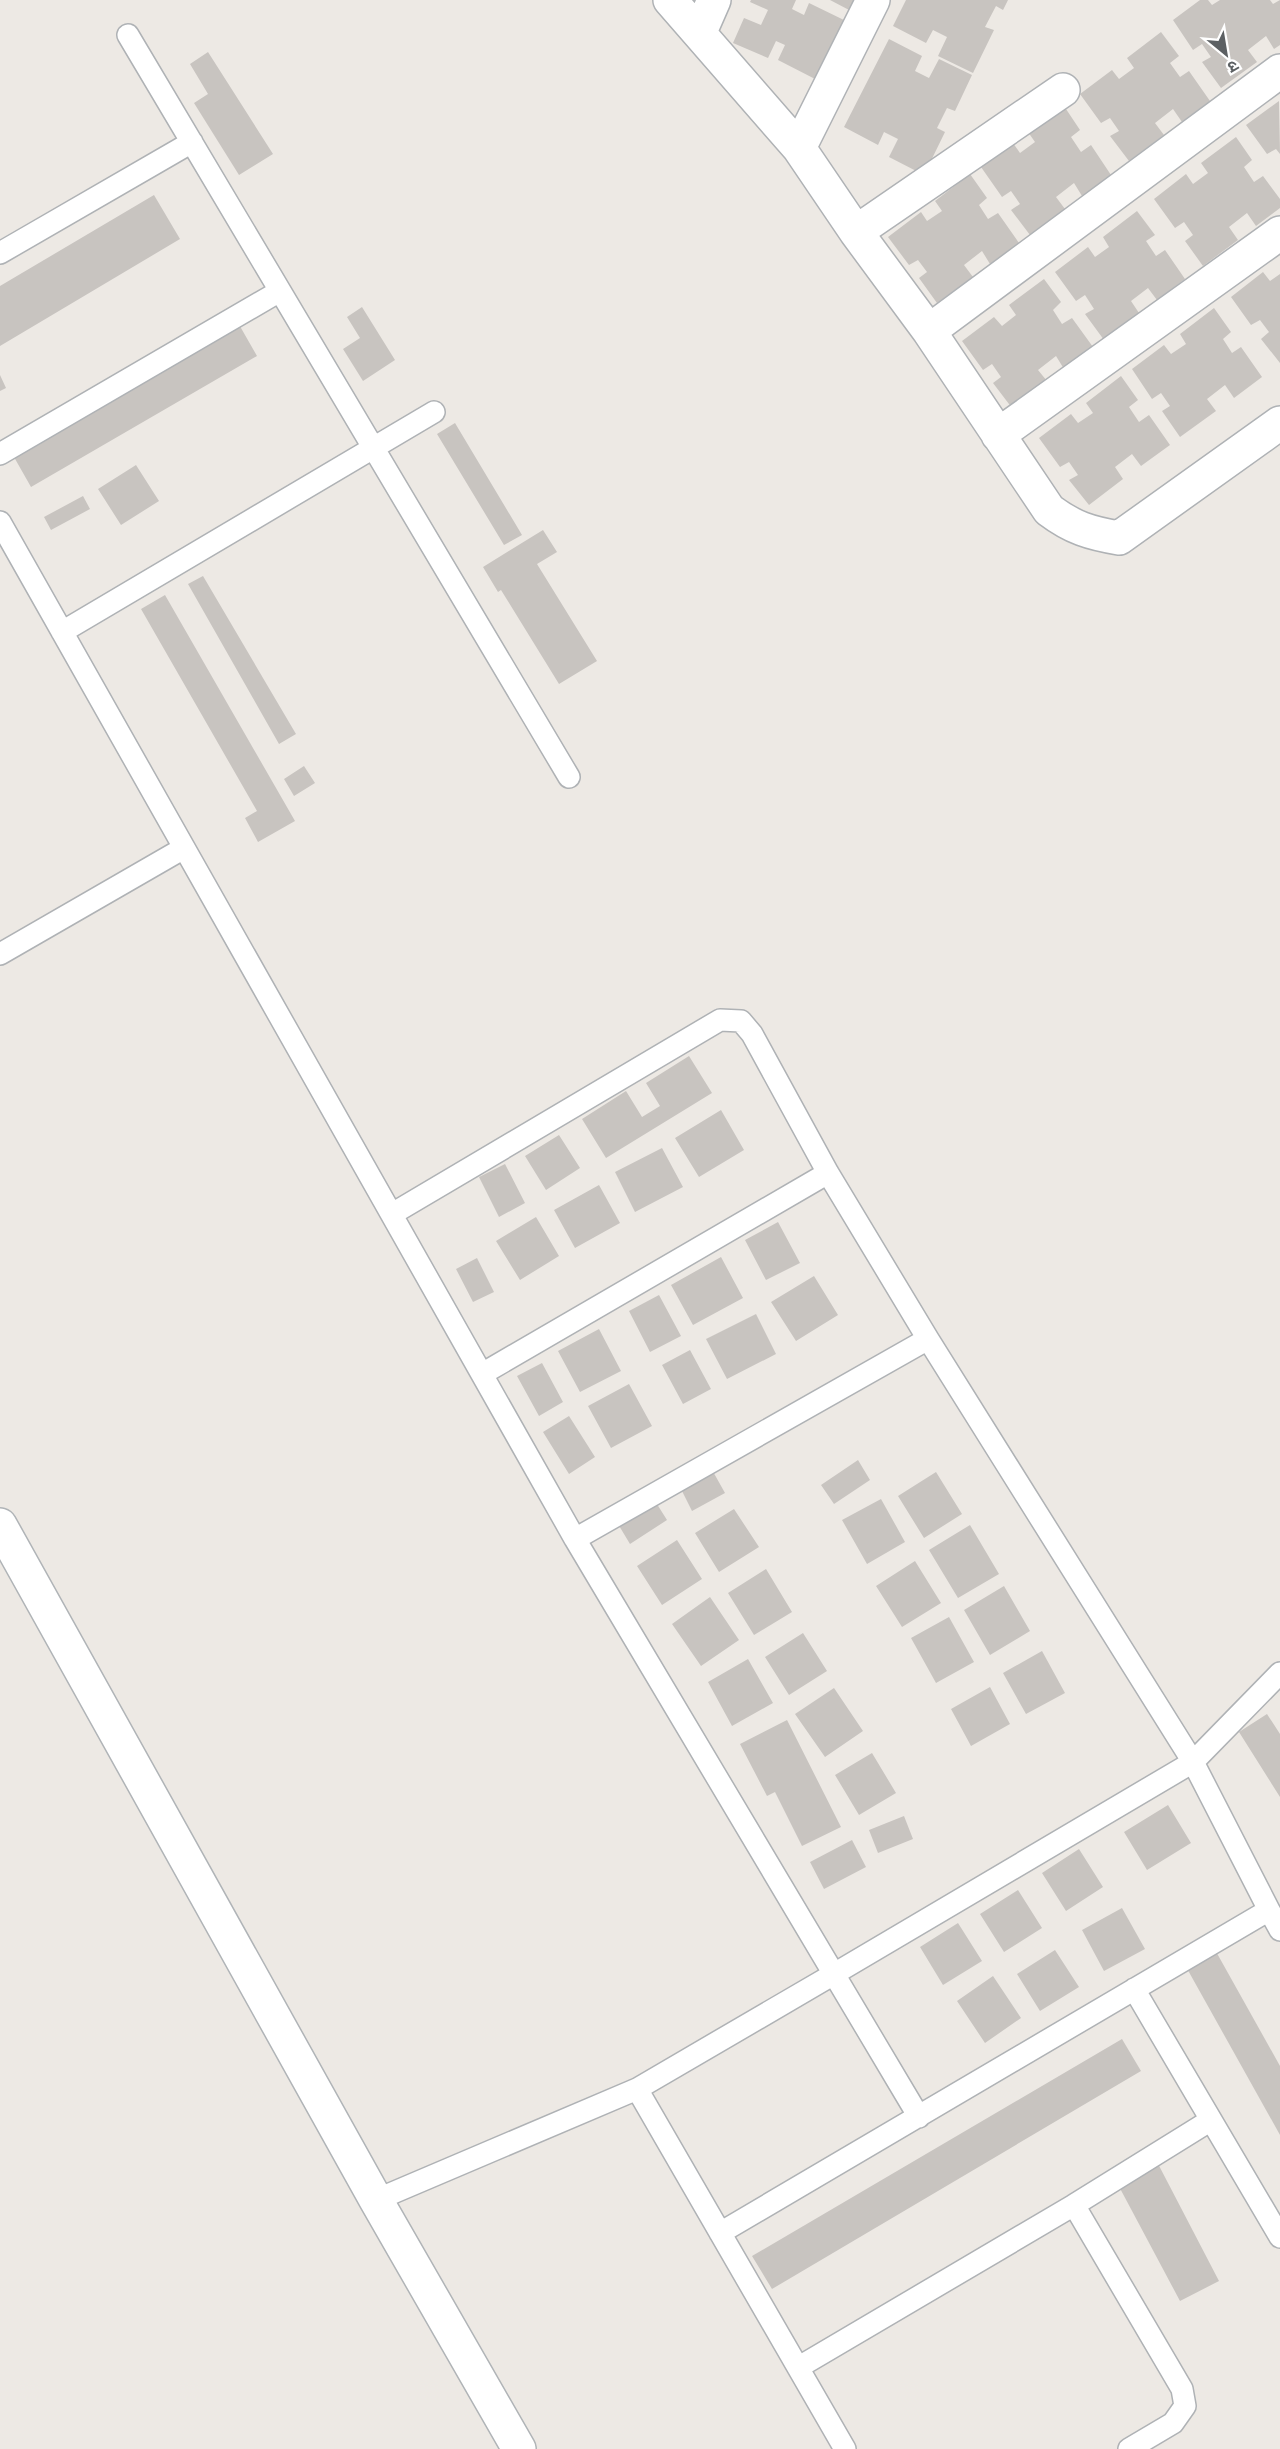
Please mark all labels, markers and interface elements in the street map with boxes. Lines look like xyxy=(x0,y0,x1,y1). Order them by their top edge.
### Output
north arrow xyxy=(1196,24,1256,84)
text: उ xyxy=(1223,55,1243,79)

